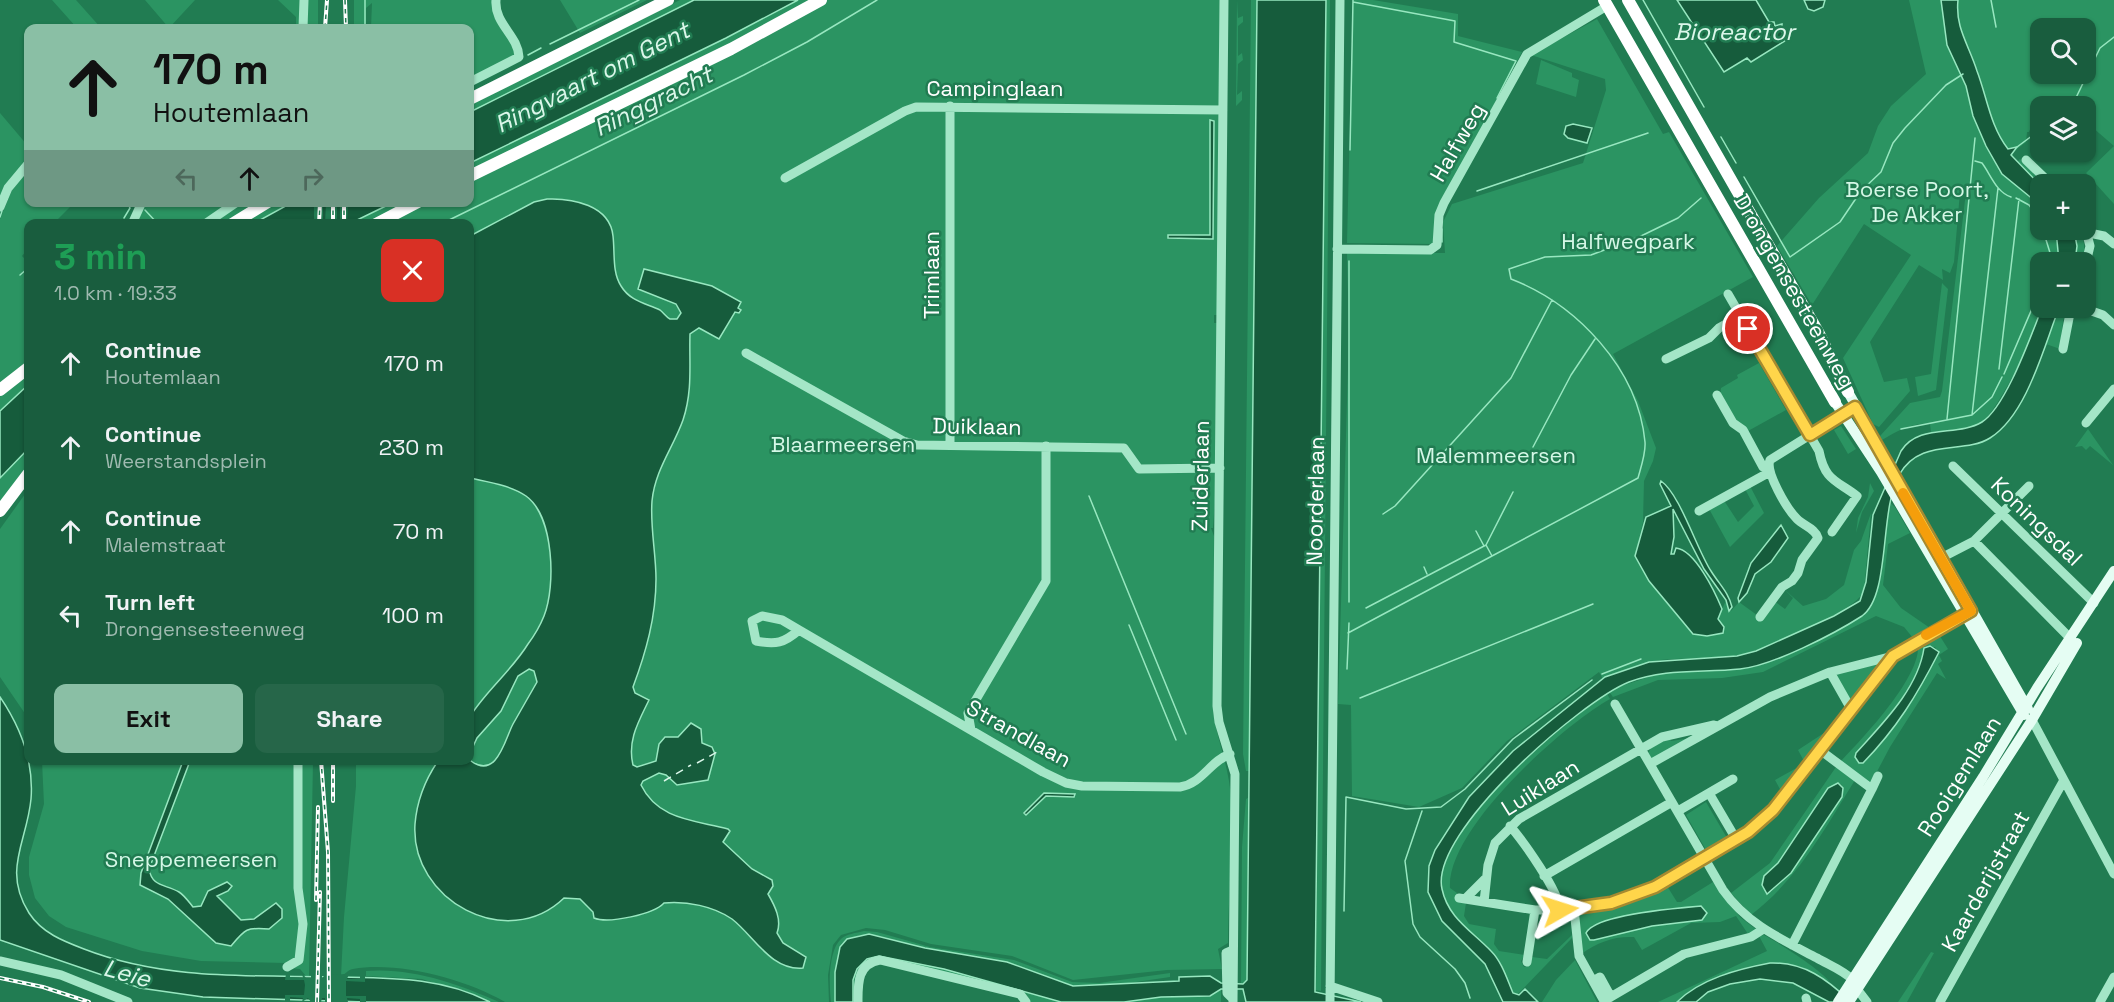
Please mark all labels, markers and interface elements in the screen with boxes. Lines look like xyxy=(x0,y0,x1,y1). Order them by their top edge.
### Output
water label: Ringvaart om Gent xyxy=(489,14,696,140)
water label: Bioreactor xyxy=(1673,16,1798,47)
map controls xyxy=(2030,18,2096,318)
button: search xyxy=(2030,18,2096,84)
text: 170 m xyxy=(153,43,269,96)
icon: ahead xyxy=(54,48,132,126)
water label: Ringgracht xyxy=(588,58,719,143)
street label: Campinglaan xyxy=(926,74,1064,102)
text: Houtemlaan xyxy=(153,95,309,130)
button: layers xyxy=(2030,96,2096,162)
street label: Halfweg xyxy=(1423,97,1491,187)
icon: left xyxy=(170,162,203,195)
icon: ahead xyxy=(233,162,266,195)
icon: right xyxy=(296,162,329,195)
button: + xyxy=(2030,174,2096,240)
park label: Boerse Poort, De Akker xyxy=(1845,175,1989,228)
street label: Drongensesteenweg xyxy=(1728,189,1862,393)
park label: Halfwegpark xyxy=(1561,227,1695,255)
street label: Trimlaan xyxy=(917,231,945,319)
text: 3 min xyxy=(54,234,148,280)
button: close xyxy=(381,239,444,302)
button: − xyxy=(2030,252,2096,318)
text: 1.0 km · 19:33 xyxy=(54,280,177,306)
pin xyxy=(1722,303,1773,354)
icon: arrive xyxy=(1731,312,1764,345)
text: Continue xyxy=(105,336,201,364)
icon: ahead xyxy=(54,347,87,380)
text: 170 m xyxy=(384,349,444,377)
text: Houtemlaan xyxy=(105,364,221,390)
street label: Duiklaan xyxy=(932,411,1022,441)
text: Continue xyxy=(105,420,201,448)
street label: Zuiderlaan xyxy=(1185,420,1215,532)
park label: Blaarmeersen xyxy=(771,430,915,458)
icon: ahead xyxy=(54,431,87,464)
text: 230 m xyxy=(379,433,444,461)
street label: Noorderlaan xyxy=(1300,436,1330,566)
park label: Malemmeersen xyxy=(1416,441,1576,469)
text: Weerstandsplein xyxy=(105,448,267,474)
street label: Koningsdal xyxy=(1985,470,2089,572)
text: Continue xyxy=(105,504,201,532)
icon: ahead xyxy=(54,515,87,548)
text: 70 m xyxy=(393,517,444,545)
text: Malemstraat xyxy=(105,532,226,558)
text: Turn left xyxy=(105,588,195,616)
icon: left xyxy=(54,599,87,632)
text: 100 m xyxy=(382,601,444,629)
text: Drongensesteenweg xyxy=(105,616,305,642)
button: Exit xyxy=(54,684,243,753)
button: Share xyxy=(255,684,444,753)
street label: Strandlaan xyxy=(961,693,1077,773)
street label: Rooigemlaan xyxy=(1911,711,2007,841)
street label: Luiklaan xyxy=(1496,752,1584,822)
street label: Kaarderijstraat xyxy=(1935,806,2035,956)
park label: Sneppemeersen xyxy=(105,845,277,873)
position arrow xyxy=(1528,878,1592,942)
water label: Leie xyxy=(100,952,155,994)

